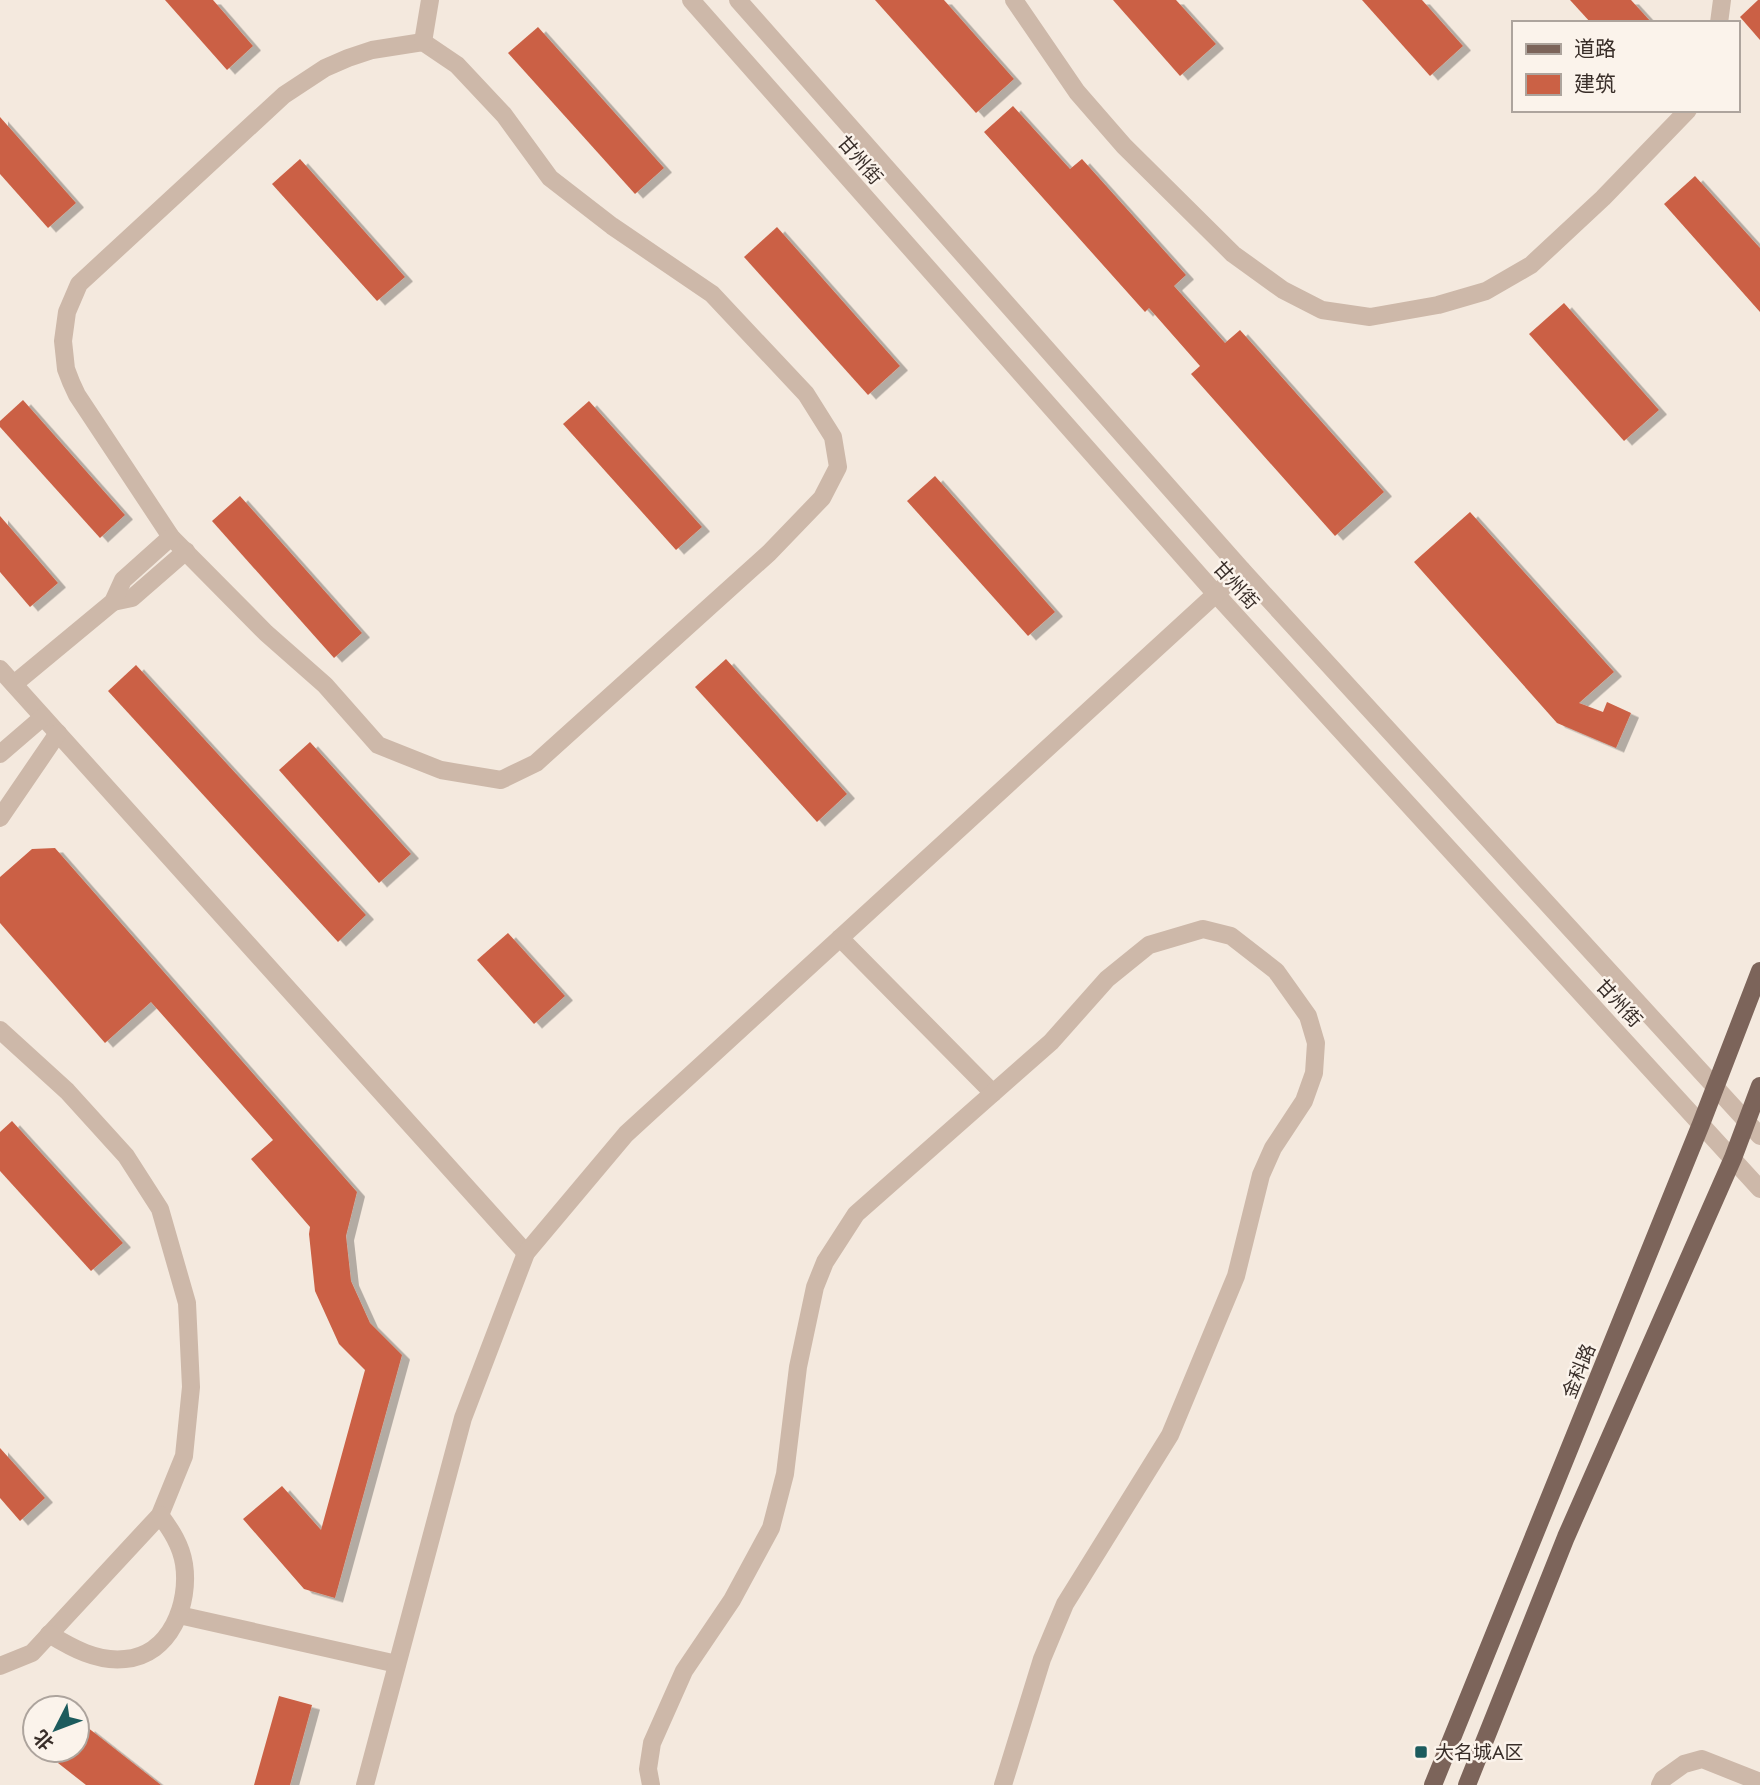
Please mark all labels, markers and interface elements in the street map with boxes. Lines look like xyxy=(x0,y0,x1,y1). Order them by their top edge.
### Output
legend xyxy=(1512,21,1739,112)
text: 道路 xyxy=(1574,34,1616,64)
text: 建筑 xyxy=(1574,69,1616,99)
street label: 甘州街 xyxy=(831,130,889,190)
street label: 甘州街 xyxy=(1207,555,1265,615)
street label: 甘州街 xyxy=(1590,973,1648,1033)
street label: 金科路 xyxy=(1556,1340,1602,1402)
north arrow xyxy=(21,1694,91,1764)
text: 北 xyxy=(27,1724,60,1756)
place label: 大名城A区 xyxy=(1435,1739,1524,1766)
marker: 大名城A区 xyxy=(1413,1744,1429,1760)

